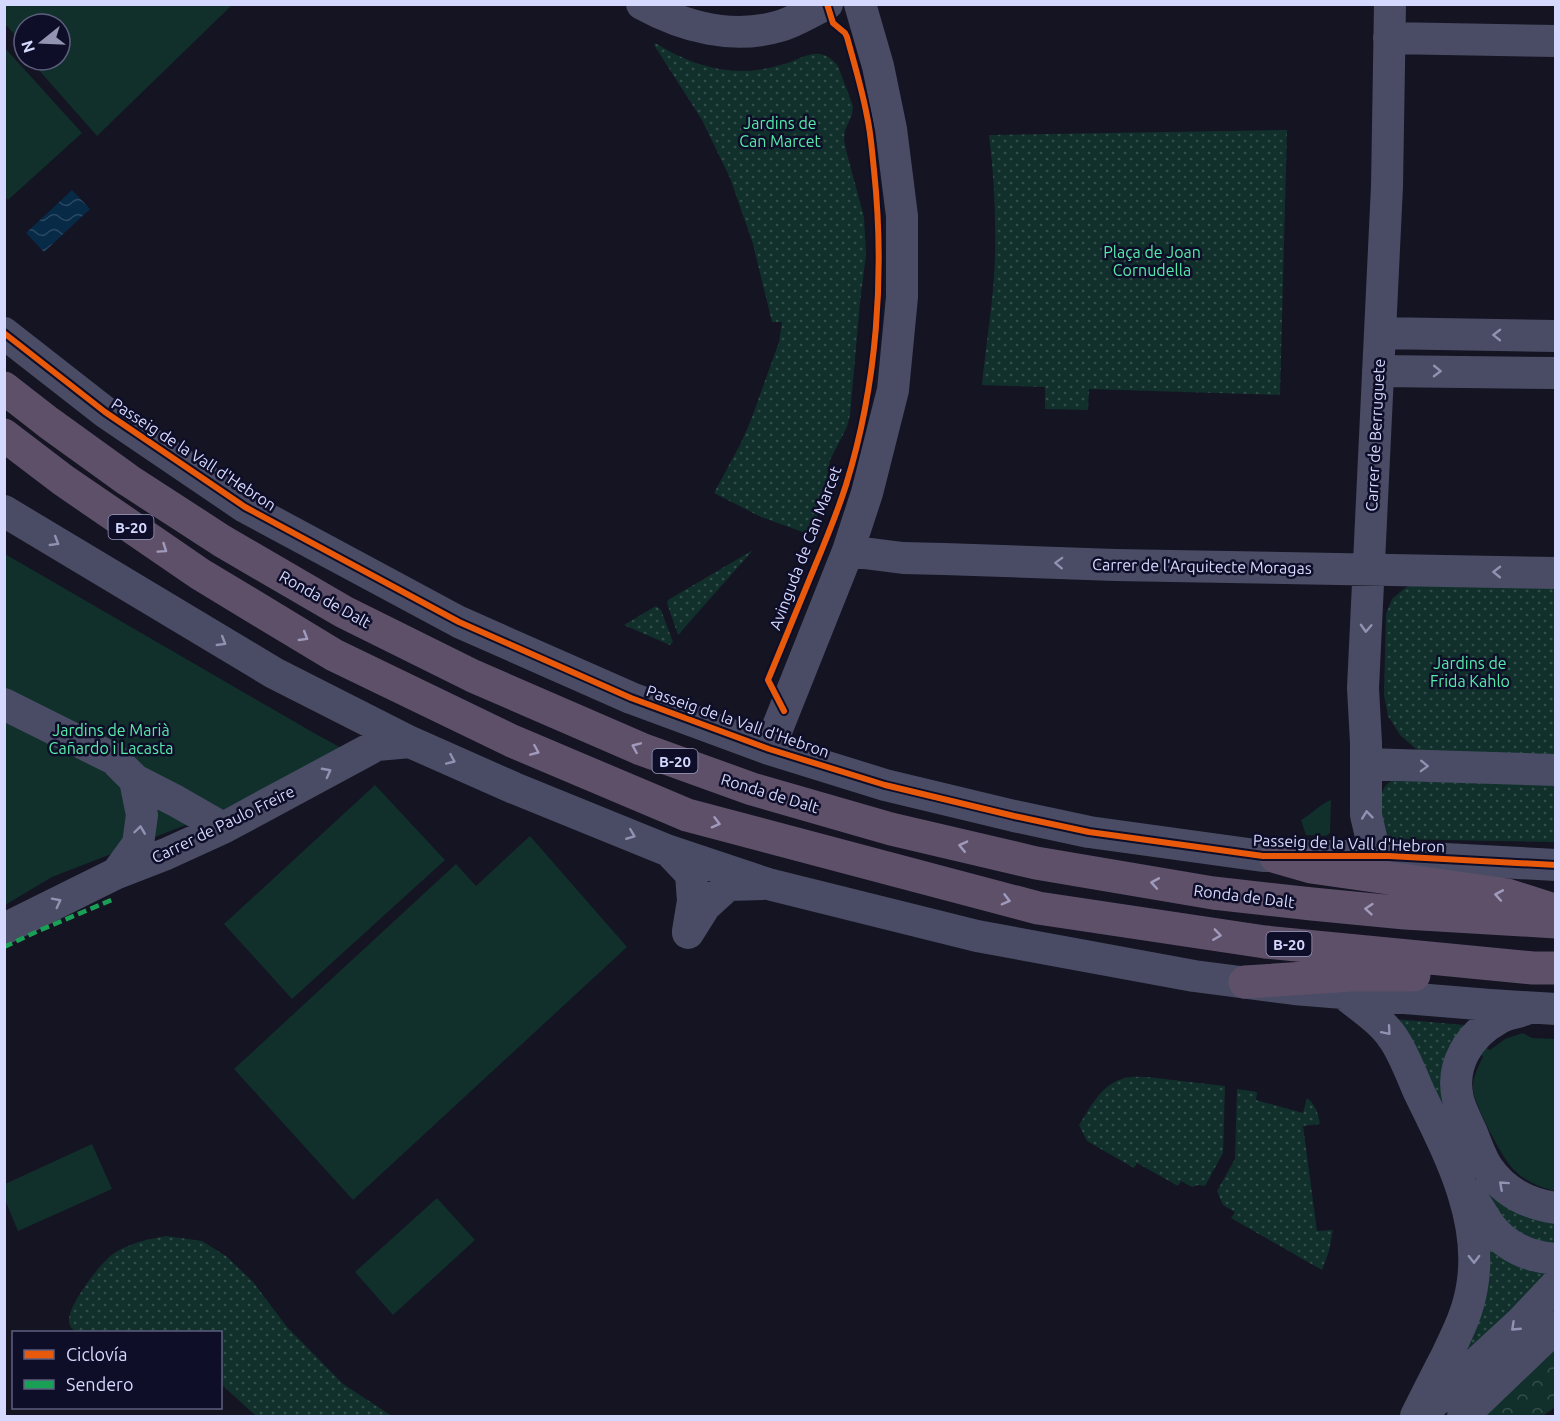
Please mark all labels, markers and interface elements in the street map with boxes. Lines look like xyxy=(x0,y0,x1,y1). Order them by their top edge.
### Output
north arrow xyxy=(12,12,72,72)
text: N xyxy=(17,38,38,55)
park label: Jardins de Can Marcet xyxy=(739,114,821,150)
park label: Plaça de Joan Cornudella xyxy=(1103,243,1201,279)
one-way arrow xyxy=(1493,329,1502,342)
street label: Carrer de Berruguete xyxy=(1362,358,1388,512)
one-way arrow xyxy=(1432,365,1441,377)
street label: Passeig de la Vall d'Hebron xyxy=(108,394,280,514)
street label: Avinguda de Can Marcet xyxy=(765,463,845,632)
road number: B-20 xyxy=(108,515,154,539)
one-way arrow xyxy=(49,534,59,546)
one-way arrow xyxy=(156,542,167,553)
street label: Carrer de l'Arquitecte Moragas xyxy=(1092,555,1312,577)
one-way arrow xyxy=(1054,557,1063,569)
one-way arrow xyxy=(1493,566,1502,578)
street label: Ronda de Dalt xyxy=(276,567,374,632)
one-way arrow xyxy=(1359,624,1372,633)
one-way arrow xyxy=(298,629,308,641)
one-way arrow xyxy=(216,635,226,646)
park label: Jardins de Frida Kahlo xyxy=(1430,654,1510,690)
street label: Passeig de la Vall d'Hebron xyxy=(644,681,832,761)
park label: Jardins de Marià Cañardo i Lacasta xyxy=(49,721,173,757)
one-way arrow xyxy=(632,742,643,754)
one-way arrow xyxy=(529,744,540,756)
road number: B-20 xyxy=(652,749,698,773)
one-way arrow xyxy=(445,753,456,765)
one-way arrow xyxy=(1420,760,1429,772)
one-way arrow xyxy=(320,768,331,779)
street label: Ronda de Dalt xyxy=(719,770,822,817)
street label: Carrer de Paulo Freire xyxy=(149,782,297,866)
one-way arrow xyxy=(1361,810,1374,819)
one-way arrow xyxy=(711,815,721,828)
one-way arrow xyxy=(134,825,146,834)
one-way arrow xyxy=(625,828,636,840)
street label: Passeig de la Vall d'Hebron xyxy=(1253,831,1445,855)
one-way arrow xyxy=(959,841,969,854)
one-way arrow xyxy=(1150,877,1160,890)
street label: Ronda de Dalt xyxy=(1193,881,1296,911)
one-way arrow xyxy=(1495,889,1504,901)
one-way arrow xyxy=(1000,893,1011,905)
one-way arrow xyxy=(50,898,61,910)
one-way arrow xyxy=(1364,903,1374,916)
one-way arrow xyxy=(1213,928,1222,940)
road number: B-20 xyxy=(1266,932,1312,956)
one-way arrow xyxy=(1380,1024,1391,1035)
one-way arrow xyxy=(1500,1181,1510,1192)
one-way arrow xyxy=(1468,1254,1480,1263)
one-way arrow xyxy=(1512,1320,1522,1331)
legend xyxy=(12,1331,222,1409)
text: Ciclovía xyxy=(66,1344,127,1364)
text: Sendero xyxy=(66,1374,133,1394)

